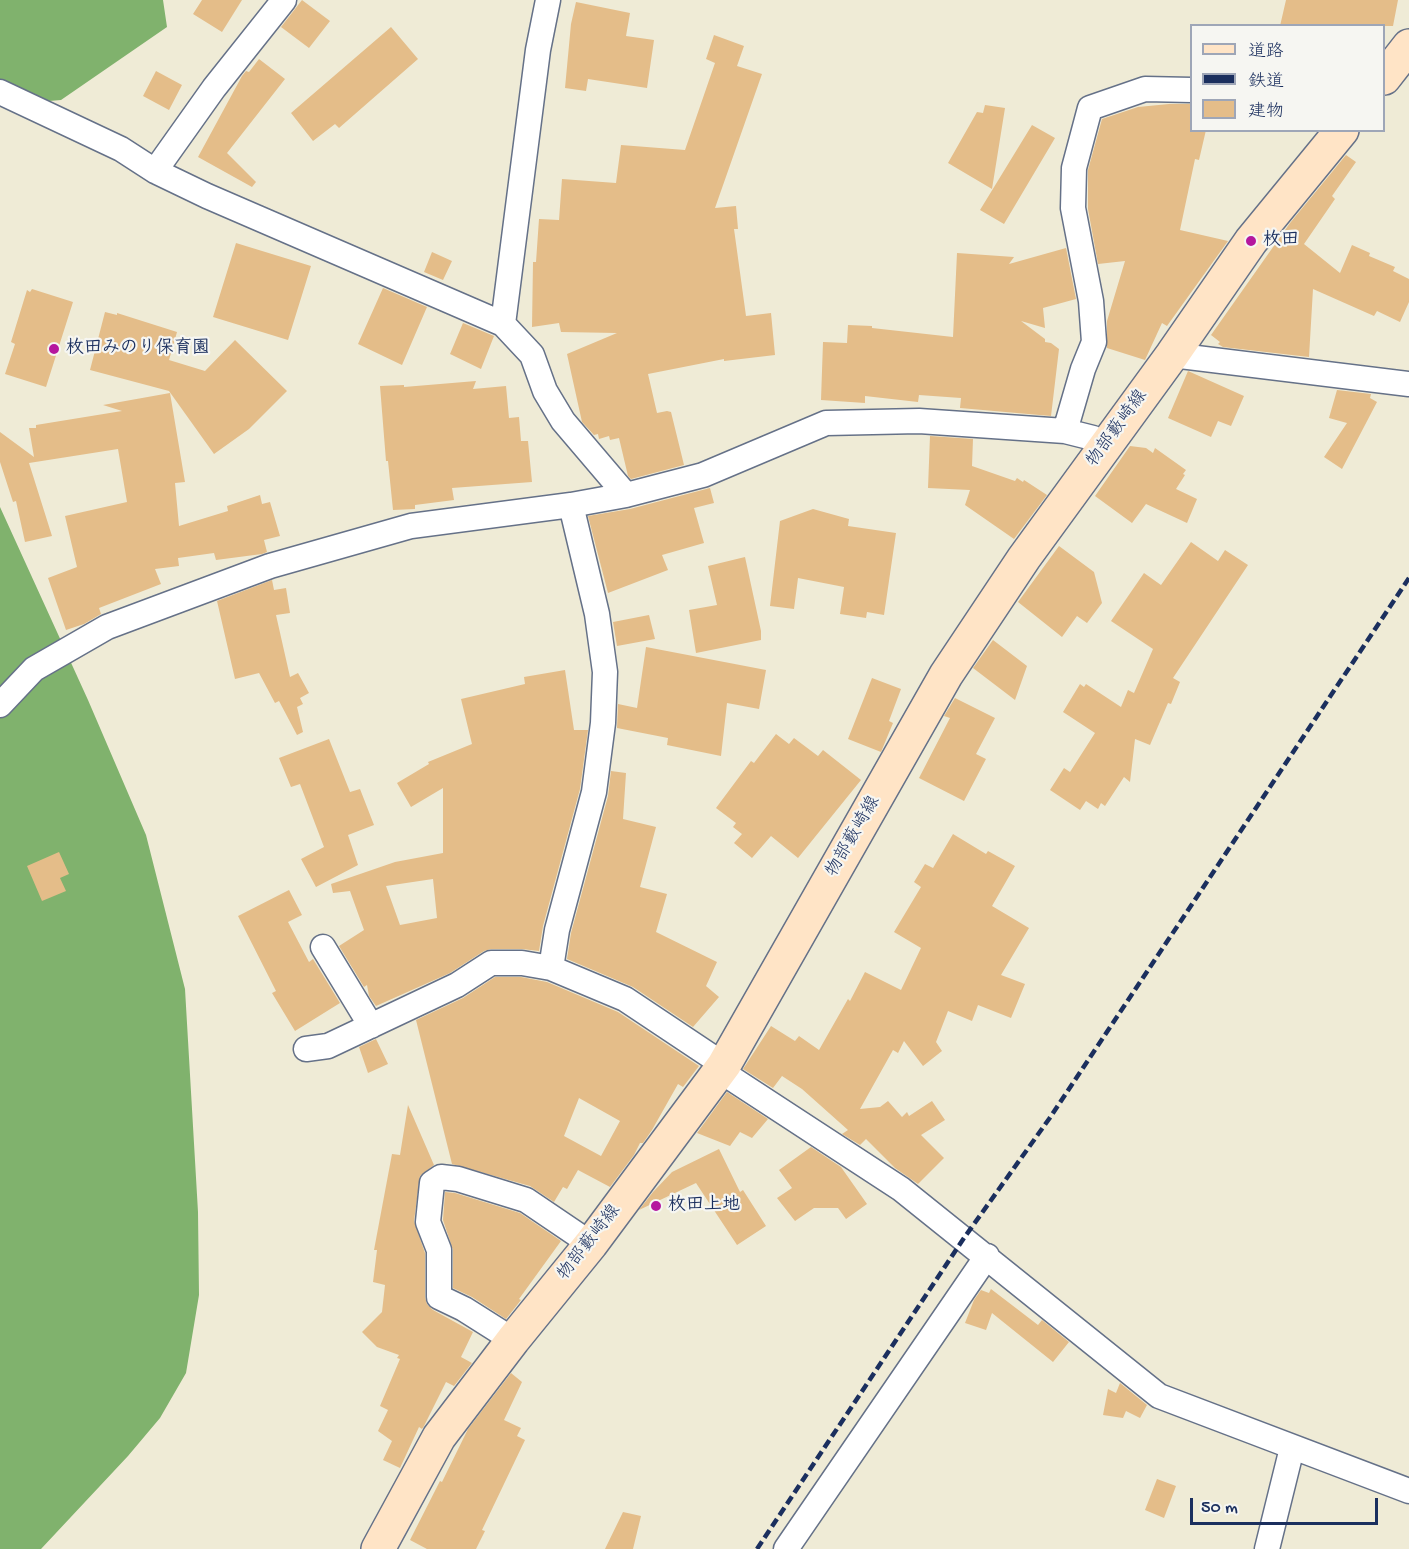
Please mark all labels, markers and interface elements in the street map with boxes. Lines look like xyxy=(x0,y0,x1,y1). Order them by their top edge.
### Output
legend xyxy=(1190,24,1385,132)
text: 道路 xyxy=(1248,42,1284,63)
text: 鉄道 xyxy=(1248,72,1284,93)
text: 建物 xyxy=(1248,102,1284,123)
place label: 枚田 xyxy=(1263,230,1299,252)
marker: 枚田 xyxy=(1244,234,1258,248)
place label: 枚田みのり保育園 xyxy=(66,338,210,360)
marker: 枚田みのり保育園 xyxy=(47,342,61,356)
street label: 物部藪崎線 xyxy=(1083,386,1153,472)
street label: 物部藪崎線 xyxy=(822,793,886,881)
place label: 枚田上地 xyxy=(668,1195,740,1217)
marker: 枚田上地 xyxy=(649,1199,663,1213)
street label: 物部藪崎線 xyxy=(554,1201,626,1285)
scale bar xyxy=(1193,1486,1380,1524)
text: 50 m xyxy=(1201,1498,1238,1519)

